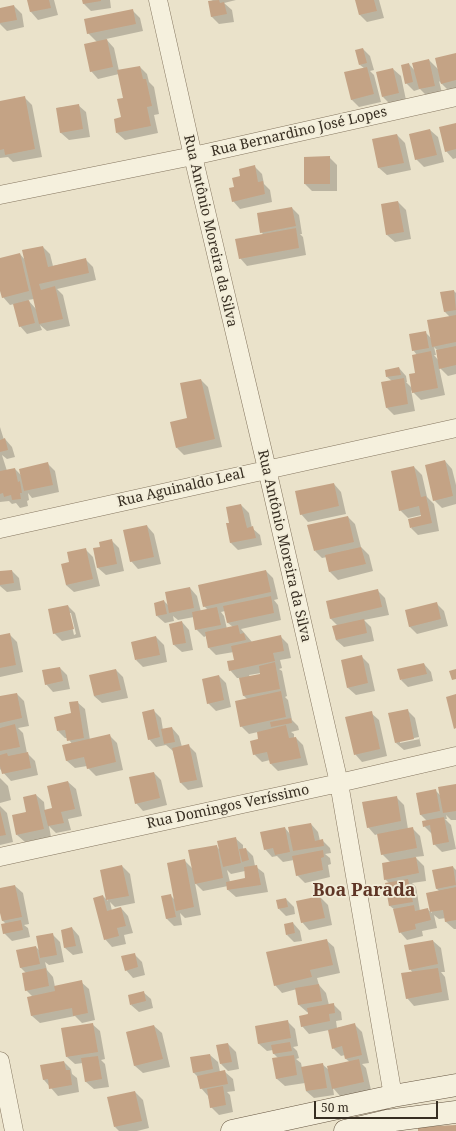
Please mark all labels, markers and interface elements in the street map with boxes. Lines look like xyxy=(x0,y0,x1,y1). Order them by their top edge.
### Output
street label: Rua Bernardino José Lopes xyxy=(209,104,389,160)
street label: Rua Antônio Moreira da Silva xyxy=(180,133,240,329)
street label: Rua Antônio Moreira da Silva xyxy=(254,448,314,644)
street label: Rua Aguinaldo Leal xyxy=(116,465,246,511)
street label: Rua Domingos Veríssimo xyxy=(145,782,311,832)
district label: Boa Parada xyxy=(312,880,416,902)
scale bar xyxy=(316,1093,440,1119)
text: 50 m xyxy=(321,1099,349,1116)

